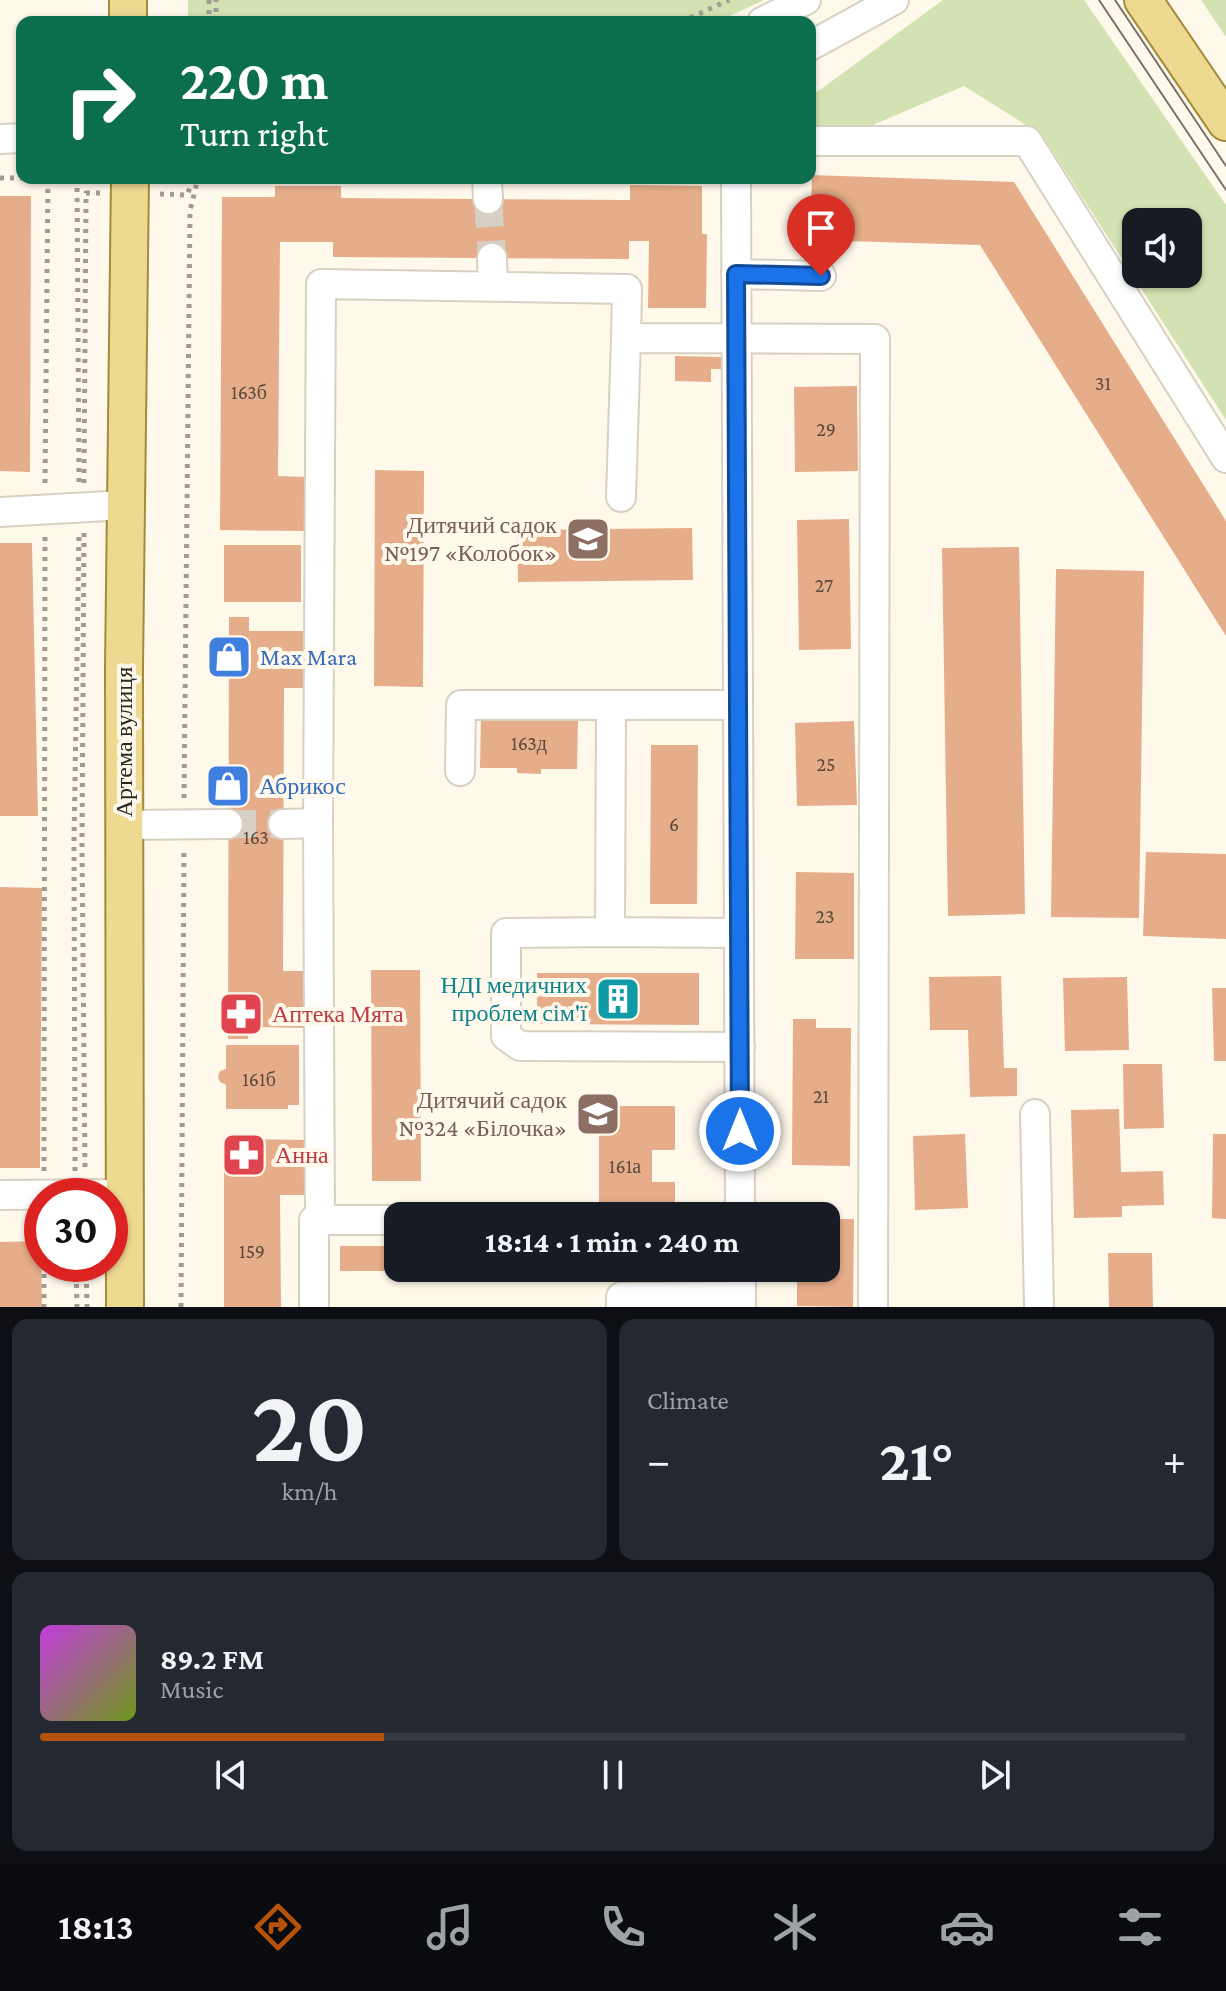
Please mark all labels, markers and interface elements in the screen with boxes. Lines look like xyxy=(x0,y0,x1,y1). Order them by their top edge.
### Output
icon: right xyxy=(48,48,152,152)
text: 220 m xyxy=(180,49,329,111)
text: Turn right xyxy=(180,114,328,154)
pin xyxy=(787,194,855,276)
icon: arrive xyxy=(799,206,843,250)
map controls xyxy=(1122,208,1202,288)
button: sound xyxy=(1122,208,1202,288)
house number: 31 xyxy=(1095,372,1111,394)
house number: 163б xyxy=(231,381,267,403)
house number: 29 xyxy=(816,418,836,440)
place label: Дитячий садок №197 «Колобок» xyxy=(384,511,557,566)
school or university icon: Дитячий садок №197 «Колобок» xyxy=(564,515,612,563)
house number: 27 xyxy=(815,574,833,596)
shop icon: Max Mara xyxy=(205,633,253,681)
place label: Max Mara xyxy=(260,643,357,670)
street label: Артема вулиця xyxy=(110,667,137,817)
house number: 163д xyxy=(511,732,547,755)
house number: 25 xyxy=(817,753,835,775)
shop icon: Абрикос xyxy=(204,762,252,810)
place label: Абрикос xyxy=(259,772,346,799)
house number: 6 xyxy=(669,813,679,835)
house number: 163 xyxy=(243,826,269,848)
house number: 23 xyxy=(815,905,835,927)
place label: НДІ медичних проблем сім'ї xyxy=(440,971,587,1026)
building icon: НДІ медичних проблем сім'ї xyxy=(594,975,642,1023)
pharmacy icon: Аптека Мята xyxy=(217,990,265,1038)
place label: Аптека Мята xyxy=(272,1000,404,1027)
house number: 161б xyxy=(242,1068,276,1090)
house number: 21 xyxy=(813,1085,829,1107)
place label: Дитячий садок №324 «Білочка» xyxy=(399,1086,567,1141)
position arrow xyxy=(698,1089,782,1173)
school or university icon: Дитячий садок №324 «Білочка» xyxy=(574,1090,622,1138)
pharmacy icon: Анна xyxy=(220,1131,268,1179)
place label: Анна xyxy=(275,1141,329,1168)
house number: 161а xyxy=(609,1155,641,1177)
speed limit sign: 30 xyxy=(24,1178,128,1282)
text: 18:14 · 1 min · 240 m xyxy=(485,1225,739,1258)
house number: 159 xyxy=(239,1240,265,1262)
text: 20 xyxy=(251,1367,368,1482)
text: Climate xyxy=(647,1386,729,1415)
text: 21° xyxy=(879,1426,954,1493)
text: − xyxy=(647,1436,670,1484)
text: + xyxy=(1163,1436,1186,1484)
text: km/h xyxy=(281,1477,338,1506)
text: 89.2 FM xyxy=(160,1642,264,1675)
text: Music xyxy=(160,1675,223,1704)
icon: previous xyxy=(209,1753,253,1797)
icon: pause xyxy=(591,1753,635,1797)
icon: next xyxy=(973,1753,1017,1797)
icon: directions xyxy=(250,1899,306,1955)
icon: music xyxy=(422,1899,478,1955)
icon: phone xyxy=(595,1899,651,1955)
icon: climate xyxy=(767,1899,823,1955)
icon: car xyxy=(939,1899,995,1955)
icon: filters xyxy=(1112,1899,1168,1955)
text: 18:13 xyxy=(58,1907,134,1947)

